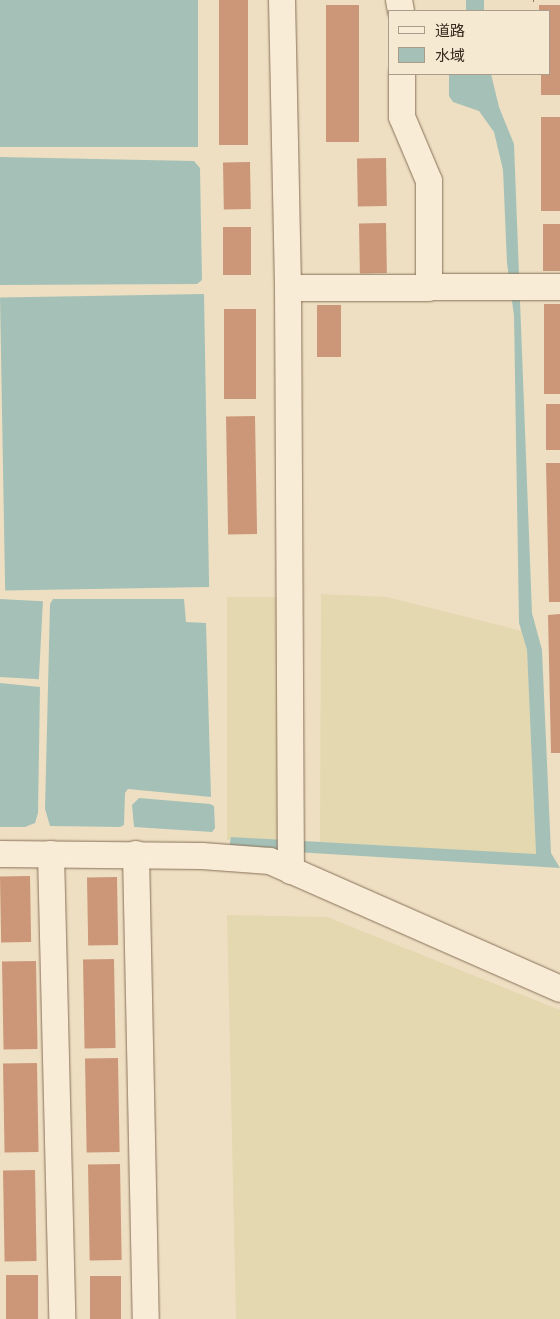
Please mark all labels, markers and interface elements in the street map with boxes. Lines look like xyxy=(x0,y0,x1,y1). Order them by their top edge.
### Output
legend xyxy=(388,10,550,75)
text: 道路 xyxy=(435,20,465,40)
text: 水域 xyxy=(435,45,465,65)

